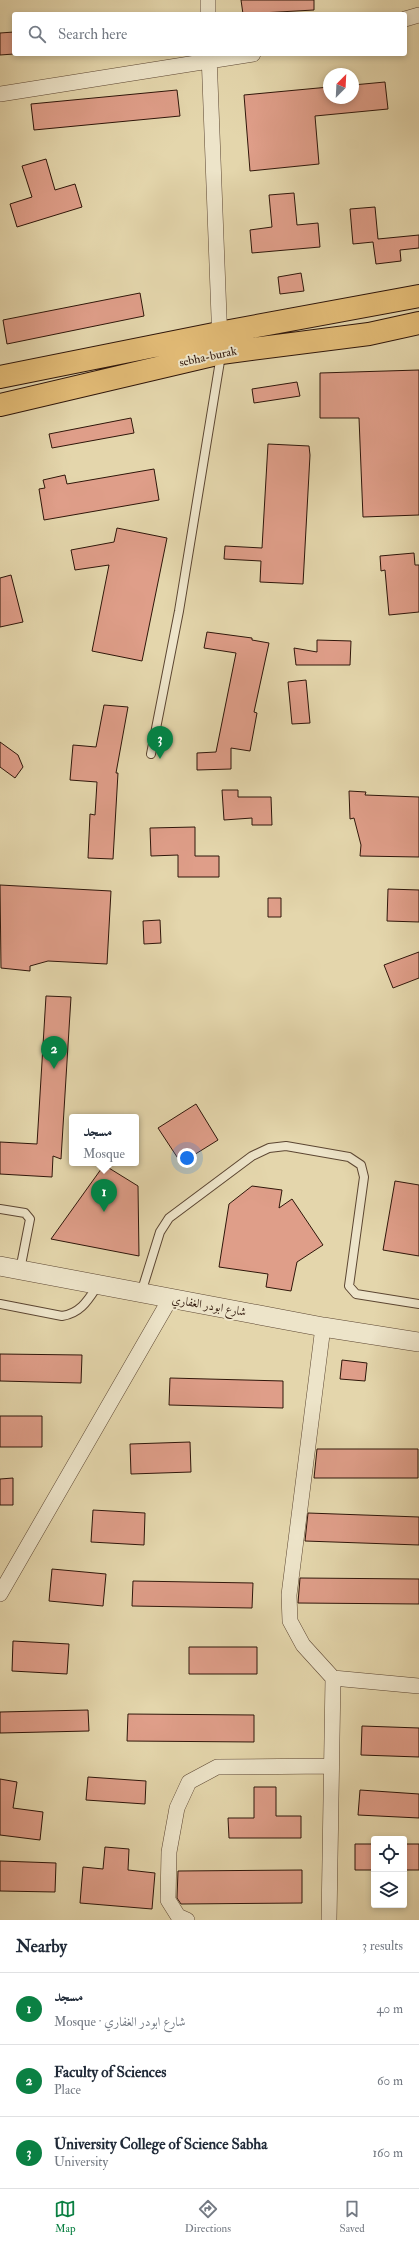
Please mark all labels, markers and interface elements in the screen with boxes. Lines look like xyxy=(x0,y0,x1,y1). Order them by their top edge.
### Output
search box xyxy=(12,12,407,56)
icon: search xyxy=(26,23,48,45)
text: Search here xyxy=(58,25,127,44)
north arrow xyxy=(323,68,359,104)
street label: sebha-burak xyxy=(178,344,238,370)
pin: 3 xyxy=(147,726,173,759)
pin: 2 xyxy=(41,1036,67,1069)
popup xyxy=(69,1114,139,1166)
text: مسجد xyxy=(83,1122,112,1141)
text: Mosque xyxy=(83,1146,125,1162)
your location xyxy=(177,1148,197,1168)
pin: 1 xyxy=(91,1179,117,1212)
street label: شارع ابودر الغفاري xyxy=(170,1292,248,1323)
map controls xyxy=(371,1836,407,1908)
button: locate xyxy=(371,1836,407,1872)
button: layers xyxy=(371,1872,407,1908)
text: Nearby xyxy=(16,1936,67,1957)
text: 3 results xyxy=(362,1938,403,1954)
text: مسجد xyxy=(54,1987,83,2006)
text: 1 xyxy=(27,2001,31,2017)
text: 40 m xyxy=(377,2001,403,2017)
text: Mosque · شارع ابودر الغفاري xyxy=(54,2014,186,2030)
text: Faculty of Sciences xyxy=(54,2063,166,2082)
text: 2 xyxy=(26,2073,32,2089)
text: 60 m xyxy=(377,2073,403,2089)
text: Place xyxy=(54,2082,81,2098)
text: University College of Science Sabha xyxy=(54,2135,267,2154)
text: 3 xyxy=(27,2145,32,2161)
text: 160 m xyxy=(372,2145,403,2161)
text: University xyxy=(54,2154,108,2170)
tab: Map xyxy=(54,2198,76,2235)
tab: Directions xyxy=(185,2198,231,2235)
tab: Saved xyxy=(340,2198,365,2235)

